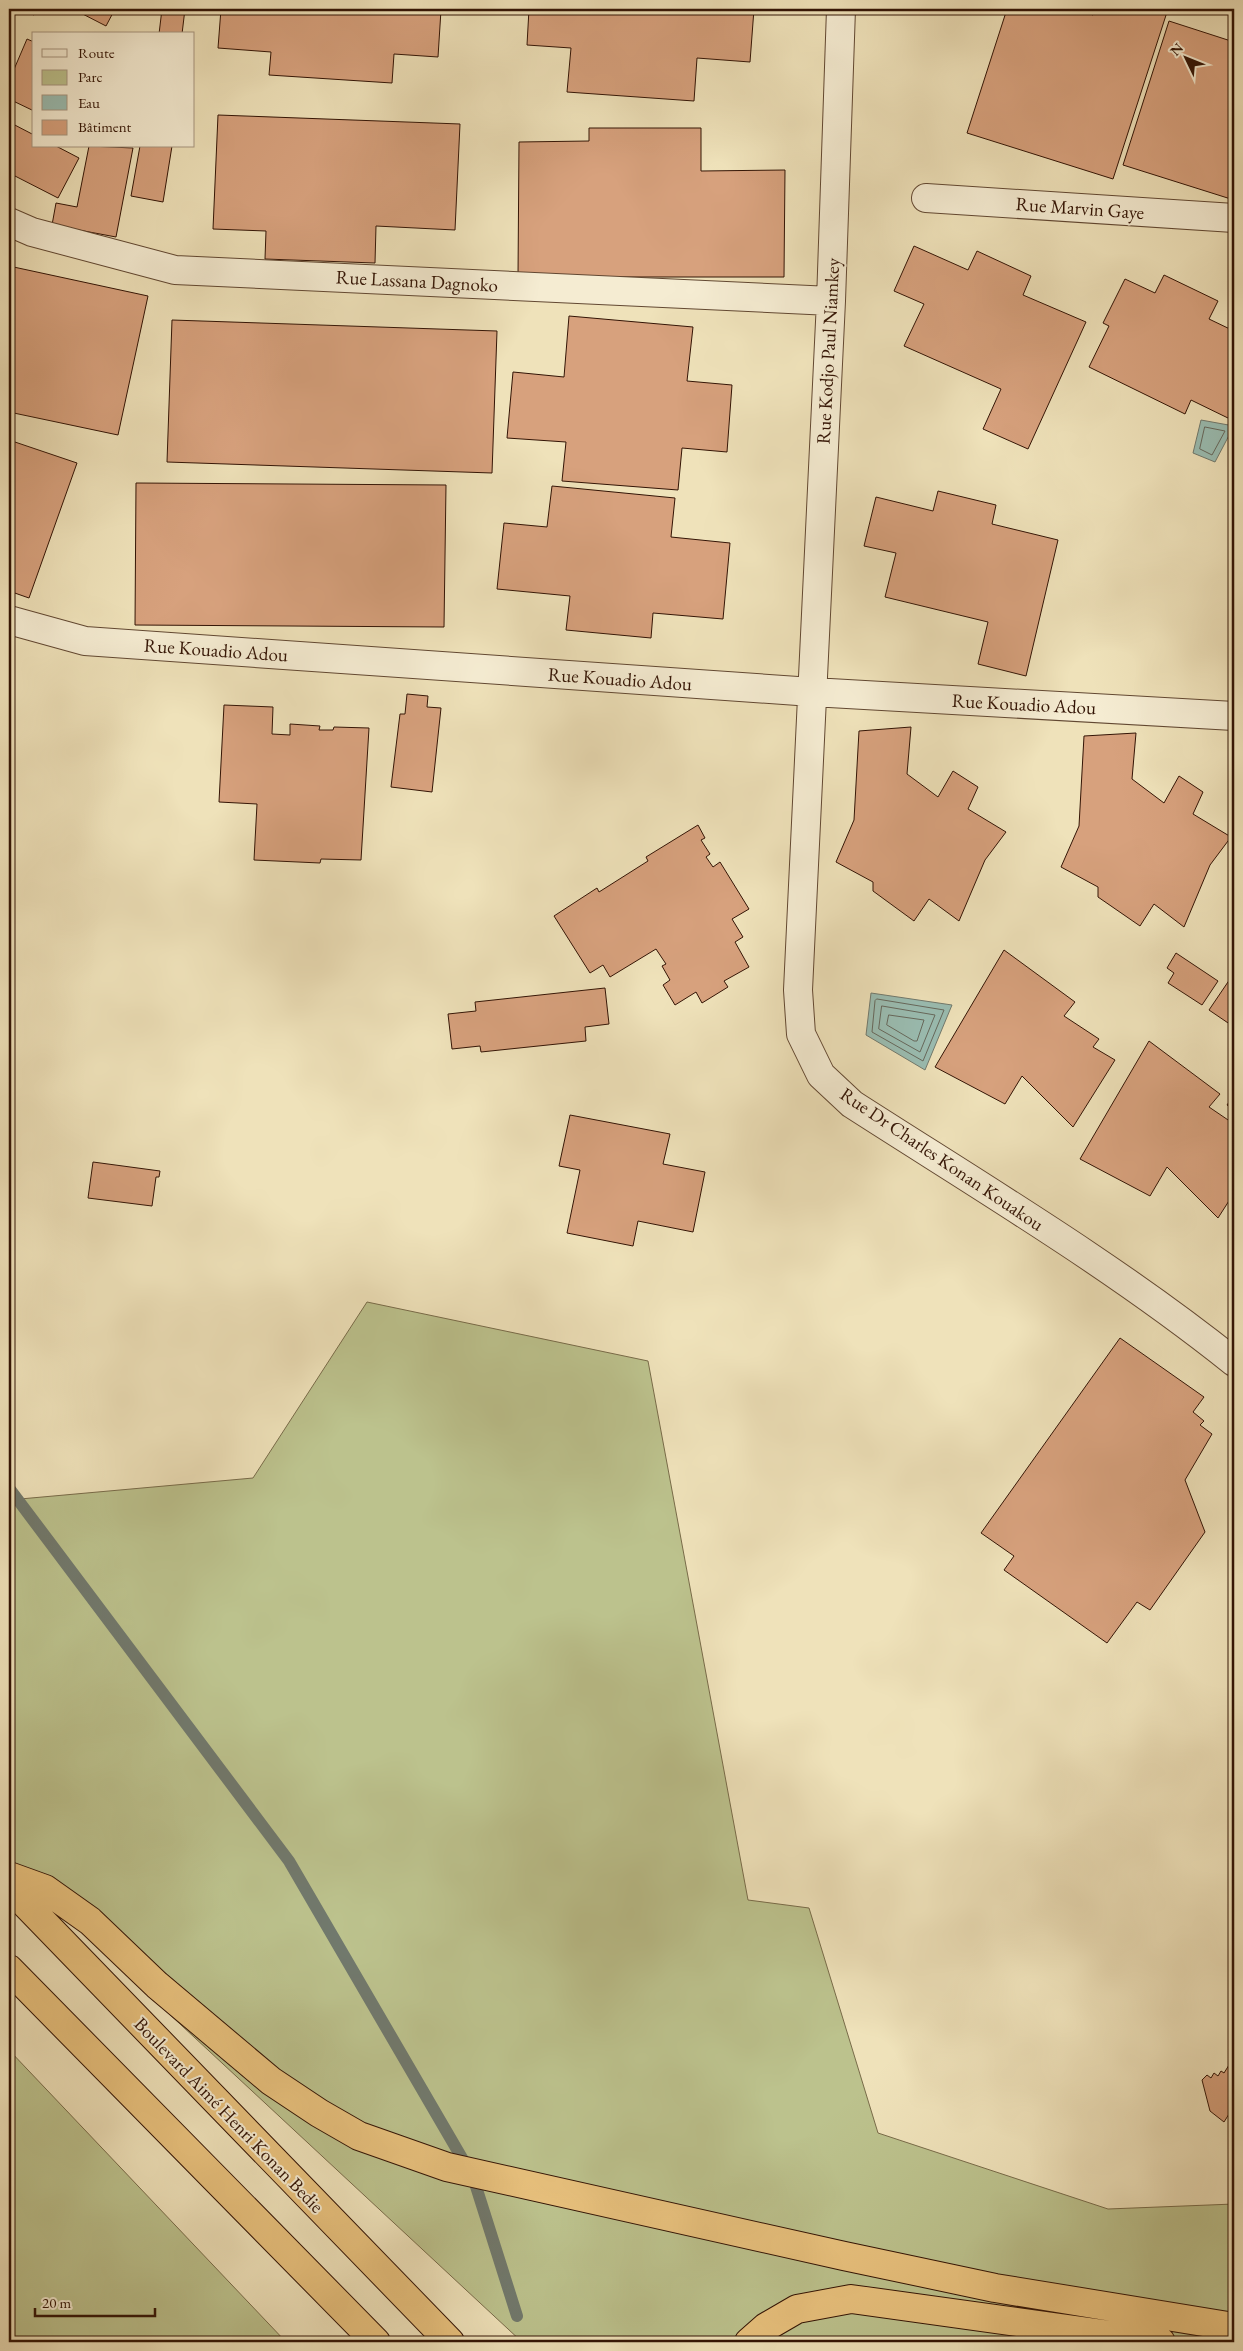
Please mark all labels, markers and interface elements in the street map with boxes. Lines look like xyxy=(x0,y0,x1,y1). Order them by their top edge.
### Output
legend xyxy=(32,32,195,148)
north arrow xyxy=(1160,32,1210,82)
text: N xyxy=(1166,38,1187,59)
text: Route xyxy=(78,43,115,62)
text: Parc xyxy=(78,67,103,86)
text: Eau xyxy=(78,93,100,112)
text: Bâtiment xyxy=(78,117,132,136)
street label: Rue Marvin Gaye xyxy=(1015,191,1145,225)
street label: Rue Kodjo Paul Niamkey xyxy=(811,257,845,445)
street label: Rue Lassana Dagnoko xyxy=(335,264,499,298)
street label: Rue Kouadio Adou xyxy=(143,632,289,668)
street label: Rue Kouadio Adou xyxy=(547,661,693,697)
street label: Rue Kouadio Adou xyxy=(951,688,1097,720)
street label: Rue Dr Charles Konan Kouakou xyxy=(835,1081,1049,1237)
street label: Boulevard Aimé Henri Konan Bedie xyxy=(129,2012,329,2218)
scale bar xyxy=(35,2286,155,2318)
text: 20 m xyxy=(42,2293,71,2312)

